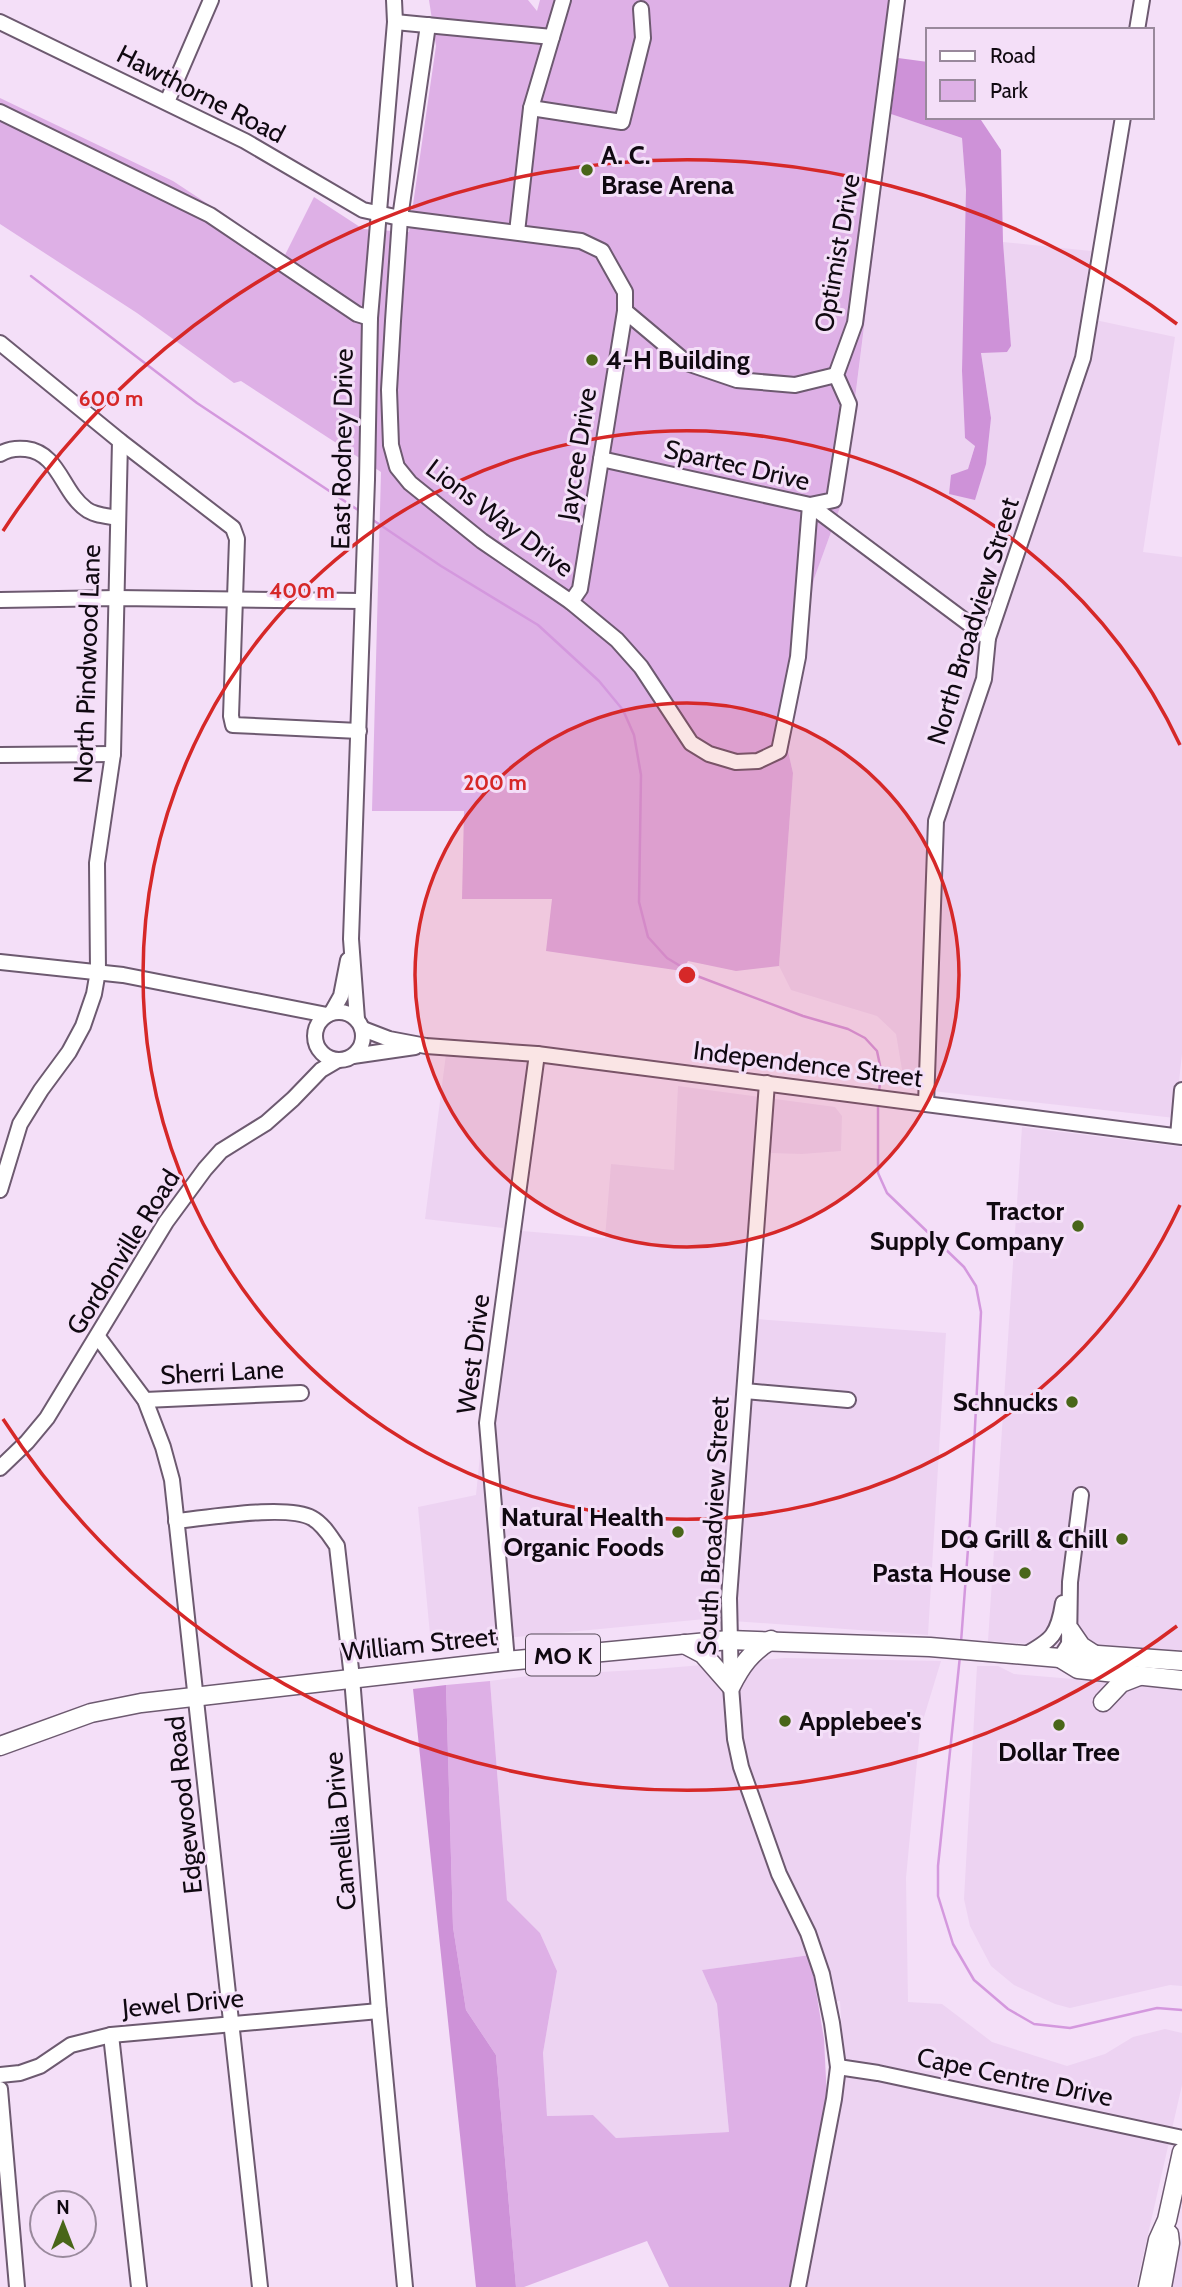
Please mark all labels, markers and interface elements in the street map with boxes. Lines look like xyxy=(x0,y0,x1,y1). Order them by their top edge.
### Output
legend xyxy=(926,28,1154,119)
street label: Hawthorne Road xyxy=(112,38,290,150)
text: Road xyxy=(990,43,1036,68)
text: Park xyxy=(990,78,1028,103)
place label: A. C. Brase Arena xyxy=(601,139,734,201)
marker: A. C. Brase Arena xyxy=(579,162,595,178)
street label: Optimist Drive xyxy=(807,171,867,335)
place label: 4-H Building xyxy=(606,344,750,376)
street label: East Rodney Drive xyxy=(324,348,360,550)
marker: 4-H Building xyxy=(584,352,600,368)
text: 600 m xyxy=(79,386,143,411)
street label: Jaycee Drive xyxy=(551,386,603,523)
street label: Spartec Drive xyxy=(661,433,813,497)
street label: Lions Way Drive xyxy=(420,452,580,584)
street label: North Broadview Street xyxy=(920,493,1026,748)
street label: North Pindwood Lane xyxy=(67,544,107,784)
text: 400 m xyxy=(269,578,335,603)
text: 200 m xyxy=(463,770,527,795)
centre of rings xyxy=(675,963,699,987)
street label: Independence Street xyxy=(691,1034,925,1094)
street label: Gordonville Road xyxy=(59,1164,187,1340)
place label: Tractor Supply Company xyxy=(870,1195,1064,1257)
marker: Tractor Supply Company xyxy=(1070,1218,1086,1234)
street label: West Drive xyxy=(450,1292,496,1416)
street label: Sherri Lane xyxy=(159,1353,285,1391)
place label: Schnucks xyxy=(953,1386,1058,1418)
marker: Schnucks xyxy=(1064,1394,1080,1410)
street label: South Broadview Street xyxy=(690,1395,736,1656)
place label: Natural Health Organic Foods xyxy=(501,1501,664,1563)
place label: DQ Grill & Chill xyxy=(940,1523,1108,1555)
marker: Natural Health Organic Foods xyxy=(670,1524,686,1540)
marker: DQ Grill & Chill xyxy=(1114,1531,1130,1547)
place label: Pasta House xyxy=(872,1557,1011,1589)
marker: Pasta House xyxy=(1017,1565,1033,1581)
street label: William Street xyxy=(340,1620,498,1668)
road number: MO K xyxy=(526,1634,600,1675)
place label: Applebee's xyxy=(799,1705,922,1737)
marker: Applebee's xyxy=(777,1713,793,1729)
street label: Edgewood Road xyxy=(159,1714,209,1896)
marker: Dollar Tree xyxy=(1051,1717,1067,1733)
place label: Dollar Tree xyxy=(998,1736,1120,1768)
street label: Camellia Drive xyxy=(317,1750,363,1912)
street label: Jewel Drive xyxy=(120,1982,245,2024)
street label: Cape Centre Drive xyxy=(914,2041,1116,2113)
north arrow xyxy=(28,2189,98,2259)
text: N xyxy=(56,2196,70,2219)

